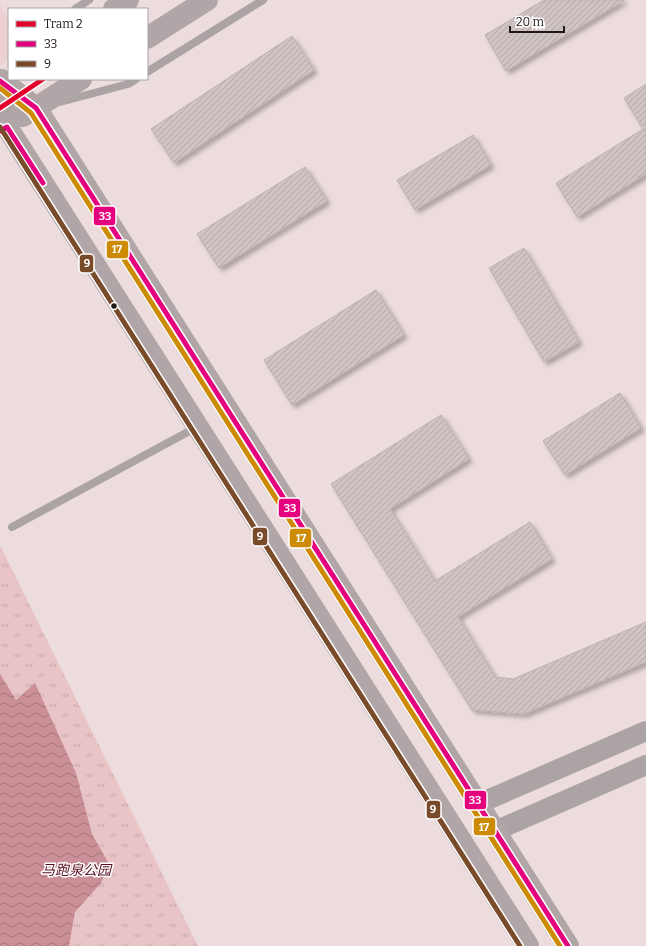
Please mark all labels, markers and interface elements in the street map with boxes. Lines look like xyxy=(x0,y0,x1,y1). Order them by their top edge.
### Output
legend xyxy=(8,8,148,80)
scale bar xyxy=(510,8,564,34)
text: 20 m xyxy=(516,15,545,29)
text: Tram 2 xyxy=(44,17,83,31)
text: 33 xyxy=(44,37,58,51)
text: 9 xyxy=(44,57,51,71)
line badge: 33 xyxy=(93,206,116,226)
text: 33 xyxy=(99,210,111,223)
line badge: 17 xyxy=(106,240,129,259)
text: 17 xyxy=(112,243,122,256)
line badge: 9 xyxy=(79,254,94,273)
text: 9 xyxy=(84,257,91,270)
unlabelled marker xyxy=(109,301,119,311)
line badge: 33 xyxy=(278,498,301,518)
text: 33 xyxy=(284,502,296,515)
line badge: 9 xyxy=(252,527,268,546)
line badge: 17 xyxy=(289,528,312,548)
text: 9 xyxy=(257,530,264,543)
text: 17 xyxy=(296,532,306,545)
line badge: 33 xyxy=(464,790,487,810)
text: 33 xyxy=(469,794,481,807)
line badge: 9 xyxy=(426,800,441,819)
text: 9 xyxy=(430,803,437,816)
line badge: 17 xyxy=(473,817,496,836)
text: 17 xyxy=(479,821,489,834)
park label: 马跑泉公园 xyxy=(41,862,113,879)

